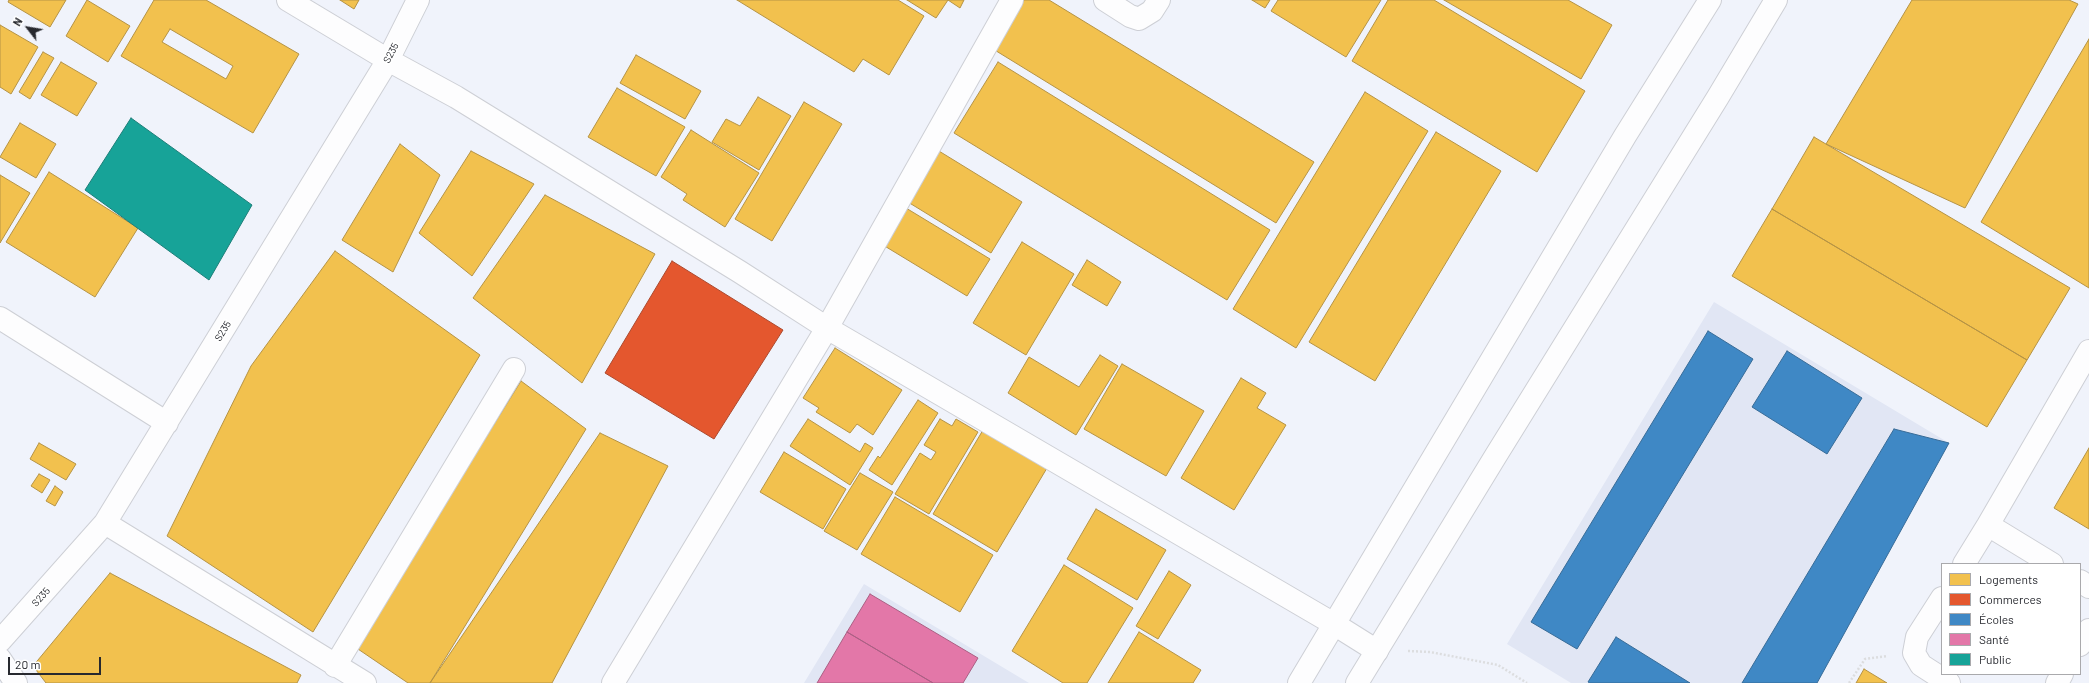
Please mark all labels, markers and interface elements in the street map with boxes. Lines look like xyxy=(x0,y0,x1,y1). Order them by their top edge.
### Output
north arrow xyxy=(8,8,48,48)
text: N xyxy=(10,15,25,28)
street label: S235 xyxy=(381,41,401,65)
street label: S235 xyxy=(212,319,234,343)
legend xyxy=(1941,563,2081,675)
text: Logements xyxy=(1979,572,2038,586)
street label: S235 xyxy=(29,585,53,609)
text: Commerces xyxy=(1979,592,2042,606)
text: Écoles xyxy=(1979,612,2014,626)
text: Santé xyxy=(1979,632,2009,646)
scale bar xyxy=(10,649,103,675)
text: Public xyxy=(1979,652,2011,666)
text: 20 m xyxy=(15,657,41,671)

